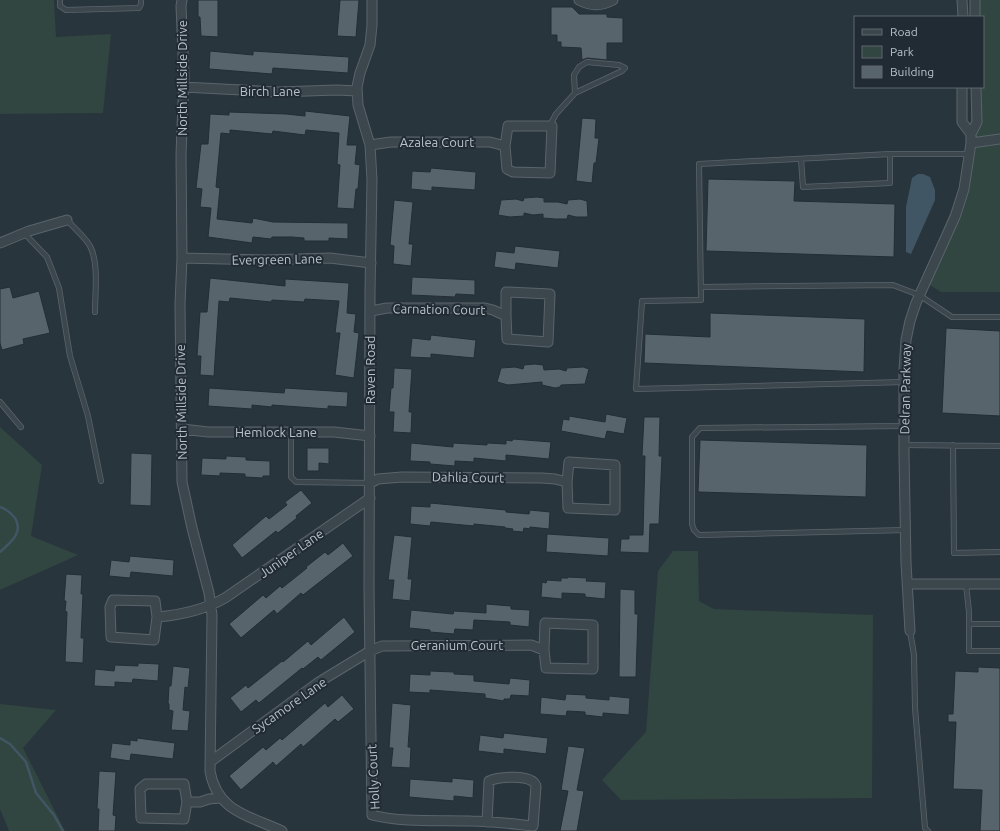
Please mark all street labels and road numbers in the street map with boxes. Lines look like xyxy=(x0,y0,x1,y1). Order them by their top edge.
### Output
street label: North Millside Drive xyxy=(175,20,189,136)
street label: Birch Lane xyxy=(240,84,300,98)
street label: Azalea Court xyxy=(400,135,474,149)
street label: Evergreen Lane xyxy=(232,251,322,267)
street label: Carnation Court xyxy=(392,301,486,317)
street label: Raven Road xyxy=(363,336,377,404)
street label: North Millside Drive xyxy=(173,344,189,460)
street label: Delran Parkway xyxy=(897,344,913,434)
street label: Hemlock Lane xyxy=(235,425,317,439)
street label: Dahlia Court xyxy=(432,469,504,485)
street label: Juniper Lane xyxy=(256,526,326,580)
street label: Geranium Court xyxy=(411,638,503,652)
street label: Sycamore Lane xyxy=(249,674,329,736)
street label: Holly Court xyxy=(364,744,382,810)

